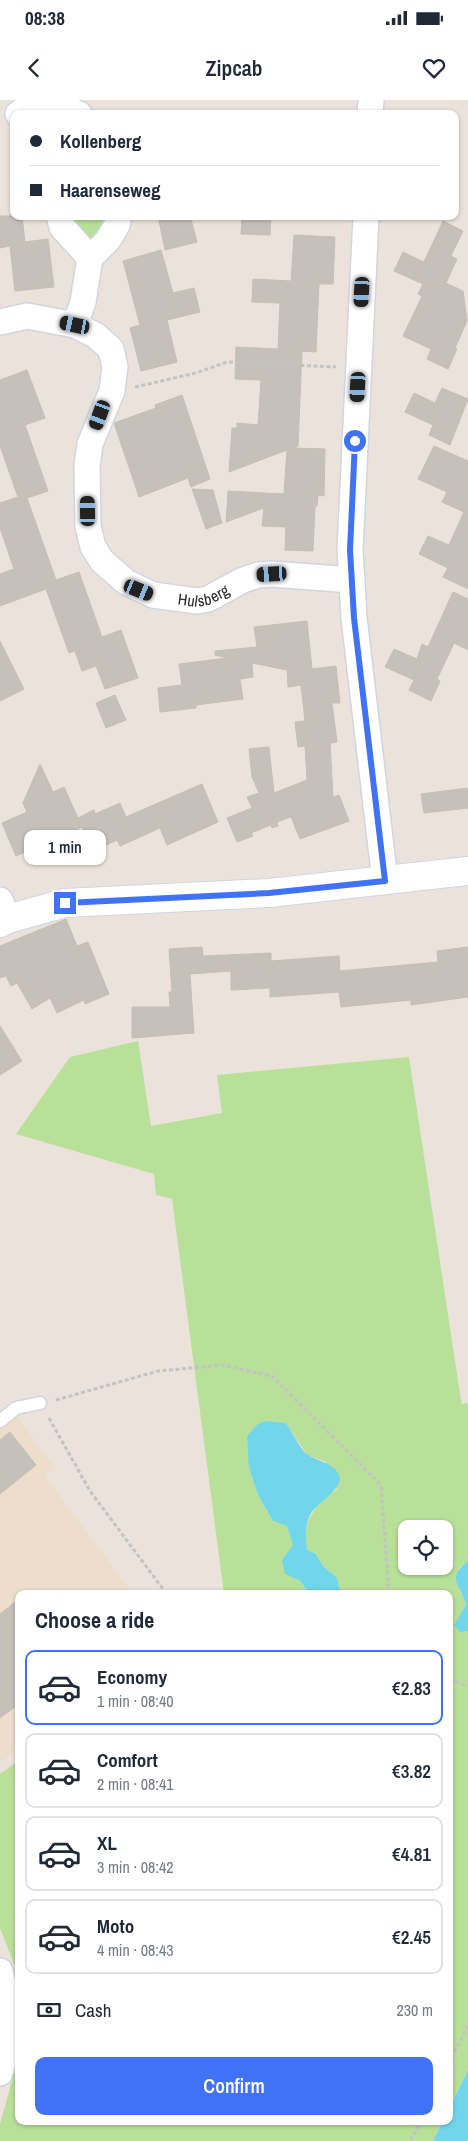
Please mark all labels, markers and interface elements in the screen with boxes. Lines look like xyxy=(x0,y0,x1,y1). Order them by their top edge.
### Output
text: 08:38 xyxy=(25,5,65,31)
text: Zipcab xyxy=(205,53,263,83)
icon: back xyxy=(20,54,48,82)
icon: heart xyxy=(420,54,448,82)
text: Kollenberg xyxy=(60,128,141,154)
text: Haarenseweg xyxy=(60,177,160,203)
car xyxy=(353,277,370,307)
car xyxy=(58,315,91,335)
car xyxy=(349,372,366,402)
car xyxy=(87,398,112,432)
route start xyxy=(344,430,366,452)
car xyxy=(80,496,95,526)
car xyxy=(256,566,287,582)
car xyxy=(122,577,155,603)
street label: Hulsberg xyxy=(177,578,233,612)
callout: 1 min xyxy=(24,830,106,866)
text: 1 min xyxy=(48,836,82,858)
route end xyxy=(54,892,76,914)
map controls xyxy=(398,1520,453,1575)
button: locate xyxy=(398,1520,453,1575)
text: Choose a ride xyxy=(35,1605,154,1635)
text: Economy xyxy=(97,1664,167,1690)
icon: car xyxy=(37,1665,82,1710)
text: €2.83 xyxy=(392,1675,431,1701)
text: 1 min · 08:40 xyxy=(97,1690,174,1712)
text: Comfort xyxy=(97,1747,158,1773)
icon: car xyxy=(37,1748,82,1793)
text: €3.82 xyxy=(392,1758,431,1784)
text: 2 min · 08:41 xyxy=(97,1773,174,1795)
text: XL xyxy=(97,1830,117,1856)
icon: car xyxy=(37,1831,82,1876)
text: €4.81 xyxy=(392,1841,431,1867)
text: 3 min · 08:42 xyxy=(97,1856,174,1878)
text: Moto xyxy=(97,1913,134,1939)
icon: car xyxy=(37,1914,82,1959)
text: €2.45 xyxy=(392,1924,431,1950)
text: 4 min · 08:43 xyxy=(97,1939,174,1961)
icon: cash xyxy=(35,1996,63,2024)
text: Cash xyxy=(75,1997,111,2023)
text: 230 m xyxy=(397,1999,433,2021)
button: Confirm xyxy=(35,2057,433,2115)

